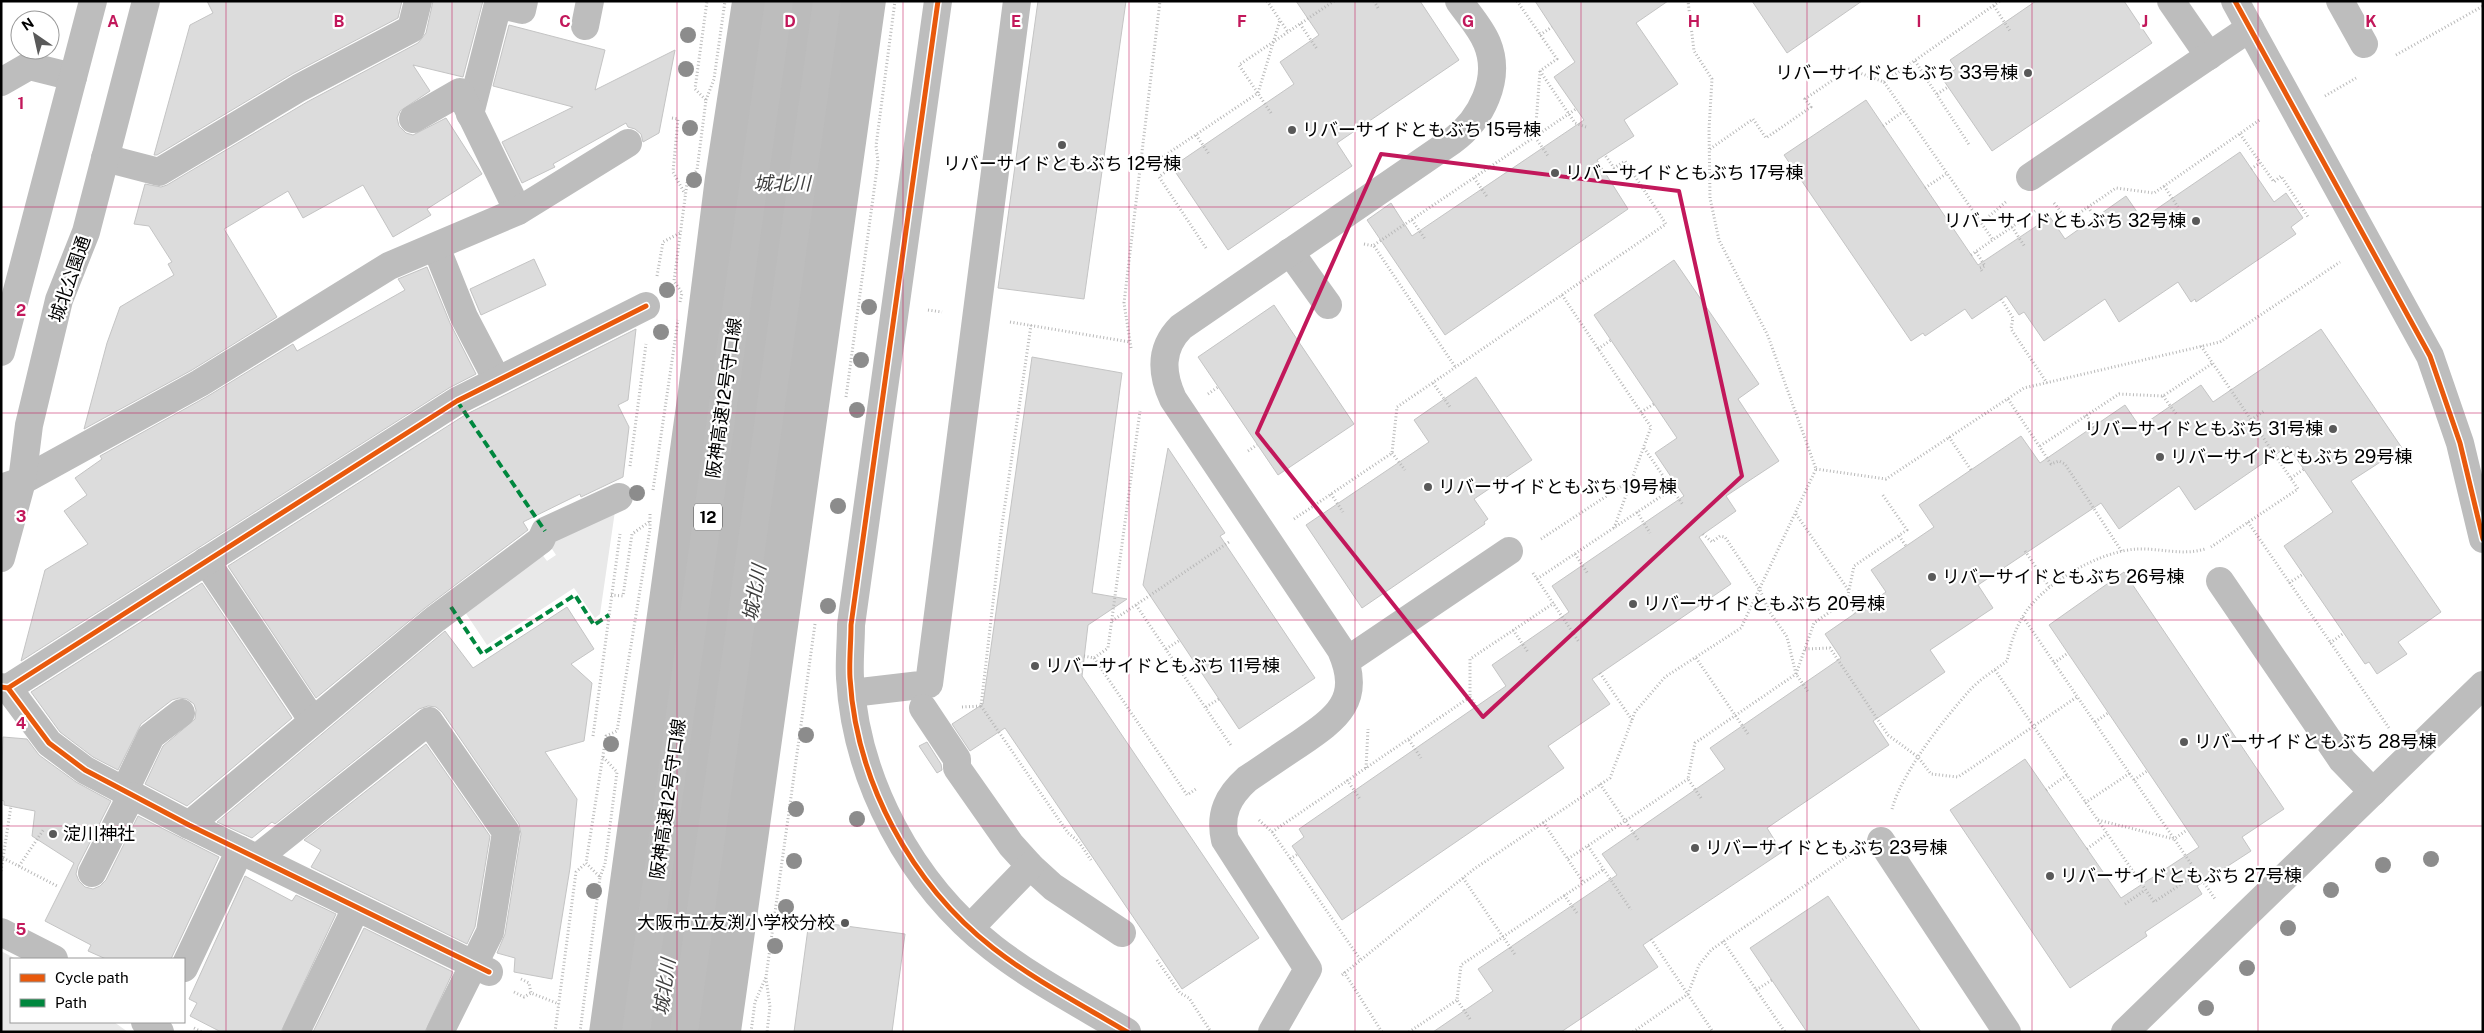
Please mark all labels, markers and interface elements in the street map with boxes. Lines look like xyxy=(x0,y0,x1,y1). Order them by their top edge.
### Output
north arrow xyxy=(10,10,60,60)
text: A xyxy=(107,12,119,31)
text: B xyxy=(334,12,345,31)
text: C xyxy=(559,12,571,31)
text: D xyxy=(784,12,796,31)
text: E xyxy=(1011,12,1021,31)
text: F xyxy=(1237,12,1247,31)
text: G xyxy=(1462,12,1474,31)
text: H xyxy=(1688,12,1700,31)
text: I xyxy=(1917,12,1921,31)
text: J xyxy=(2142,12,2148,31)
text: K xyxy=(2365,12,2377,31)
text: N xyxy=(19,15,37,34)
place label: リバーサイドともぶち 33号棟 xyxy=(1775,62,2018,83)
marker: リバーサイドともぶち 33号棟 xyxy=(2022,67,2034,79)
text: 1 xyxy=(18,94,24,113)
place label: リバーサイドともぶち 15号棟 xyxy=(1302,119,1541,140)
marker: リバーサイドともぶち 15号棟 xyxy=(1286,124,1298,136)
marker: リバーサイドともぶち 12号棟 xyxy=(1056,139,1068,151)
place label: リバーサイドともぶち 12号棟 xyxy=(943,153,1181,174)
place label: リバーサイドともぶち 17号棟 xyxy=(1565,162,1803,183)
marker: リバーサイドともぶち 17号棟 xyxy=(1549,167,1561,179)
water label: 城北川 xyxy=(753,172,812,194)
place label: リバーサイドともぶち 32号棟 xyxy=(1944,210,2186,231)
marker: リバーサイドともぶち 32号棟 xyxy=(2190,215,2202,227)
street label: 城北公園通 xyxy=(45,233,94,325)
text: 2 xyxy=(16,301,26,320)
street label: 阪神高速12号守口線 xyxy=(702,316,745,480)
place label: リバーサイドともぶち 31号棟 xyxy=(2084,418,2323,439)
marker: リバーサイドともぶち 31号棟 xyxy=(2327,423,2339,435)
place label: リバーサイドともぶち 29号棟 xyxy=(2170,446,2412,467)
marker: リバーサイドともぶち 29号棟 xyxy=(2154,451,2166,463)
place label: リバーサイドともぶち 19号棟 xyxy=(1438,476,1677,497)
marker: リバーサイドともぶち 19号棟 xyxy=(1422,481,1434,493)
road number: 12 xyxy=(694,504,722,530)
text: 3 xyxy=(16,507,26,526)
water label: 城北川 xyxy=(738,561,770,623)
place label: リバーサイドともぶち 26号棟 xyxy=(1942,566,2184,587)
marker: リバーサイドともぶち 26号棟 xyxy=(1926,571,1938,583)
place label: リバーサイドともぶち 20号棟 xyxy=(1643,593,1885,614)
marker: リバーサイドともぶち 20号棟 xyxy=(1627,598,1639,610)
place label: リバーサイドともぶち 11号棟 xyxy=(1045,655,1280,676)
marker: リバーサイドともぶち 11号棟 xyxy=(1029,660,1041,672)
text: 4 xyxy=(16,714,27,733)
street label: 阪神高速12号守口線 xyxy=(646,717,689,881)
place label: リバーサイドともぶち 28号棟 xyxy=(2194,731,2437,752)
marker: リバーサイドともぶち 28号棟 xyxy=(2178,736,2190,748)
place label: 淀川神社 xyxy=(63,823,135,844)
marker: 淀川神社 xyxy=(47,828,59,840)
place label: リバーサイドともぶち 23号棟 xyxy=(1705,837,1947,858)
marker: リバーサイドともぶち 23号棟 xyxy=(1689,842,1701,854)
place label: リバーサイドともぶち 27号棟 xyxy=(2060,865,2302,886)
marker: リバーサイドともぶち 27号棟 xyxy=(2044,870,2056,882)
place label: 大阪市立友渕小学校分校 xyxy=(637,912,835,933)
marker: 大阪市立友渕小学校分校 xyxy=(839,917,851,929)
text: 5 xyxy=(16,920,27,939)
water label: 城北川 xyxy=(649,955,679,1017)
legend xyxy=(10,958,185,1023)
text: Cycle path xyxy=(55,969,129,986)
text: Path xyxy=(55,994,87,1011)

